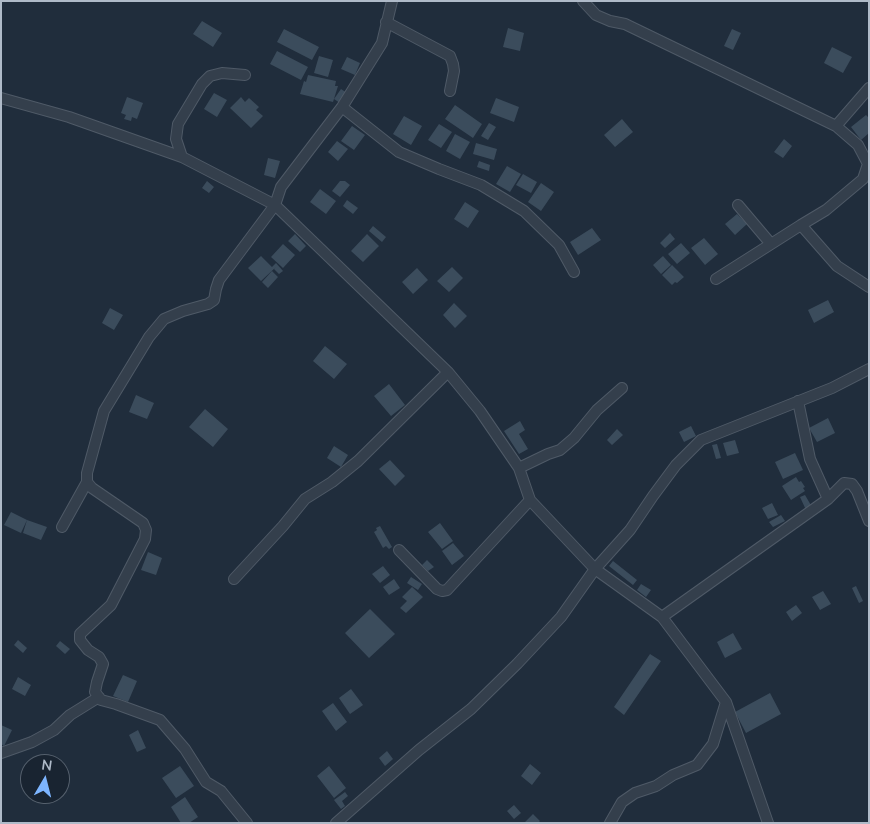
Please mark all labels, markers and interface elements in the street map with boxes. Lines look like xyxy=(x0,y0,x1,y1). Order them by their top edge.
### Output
north arrow xyxy=(20,754,70,804)
text: N xyxy=(40,755,53,775)

